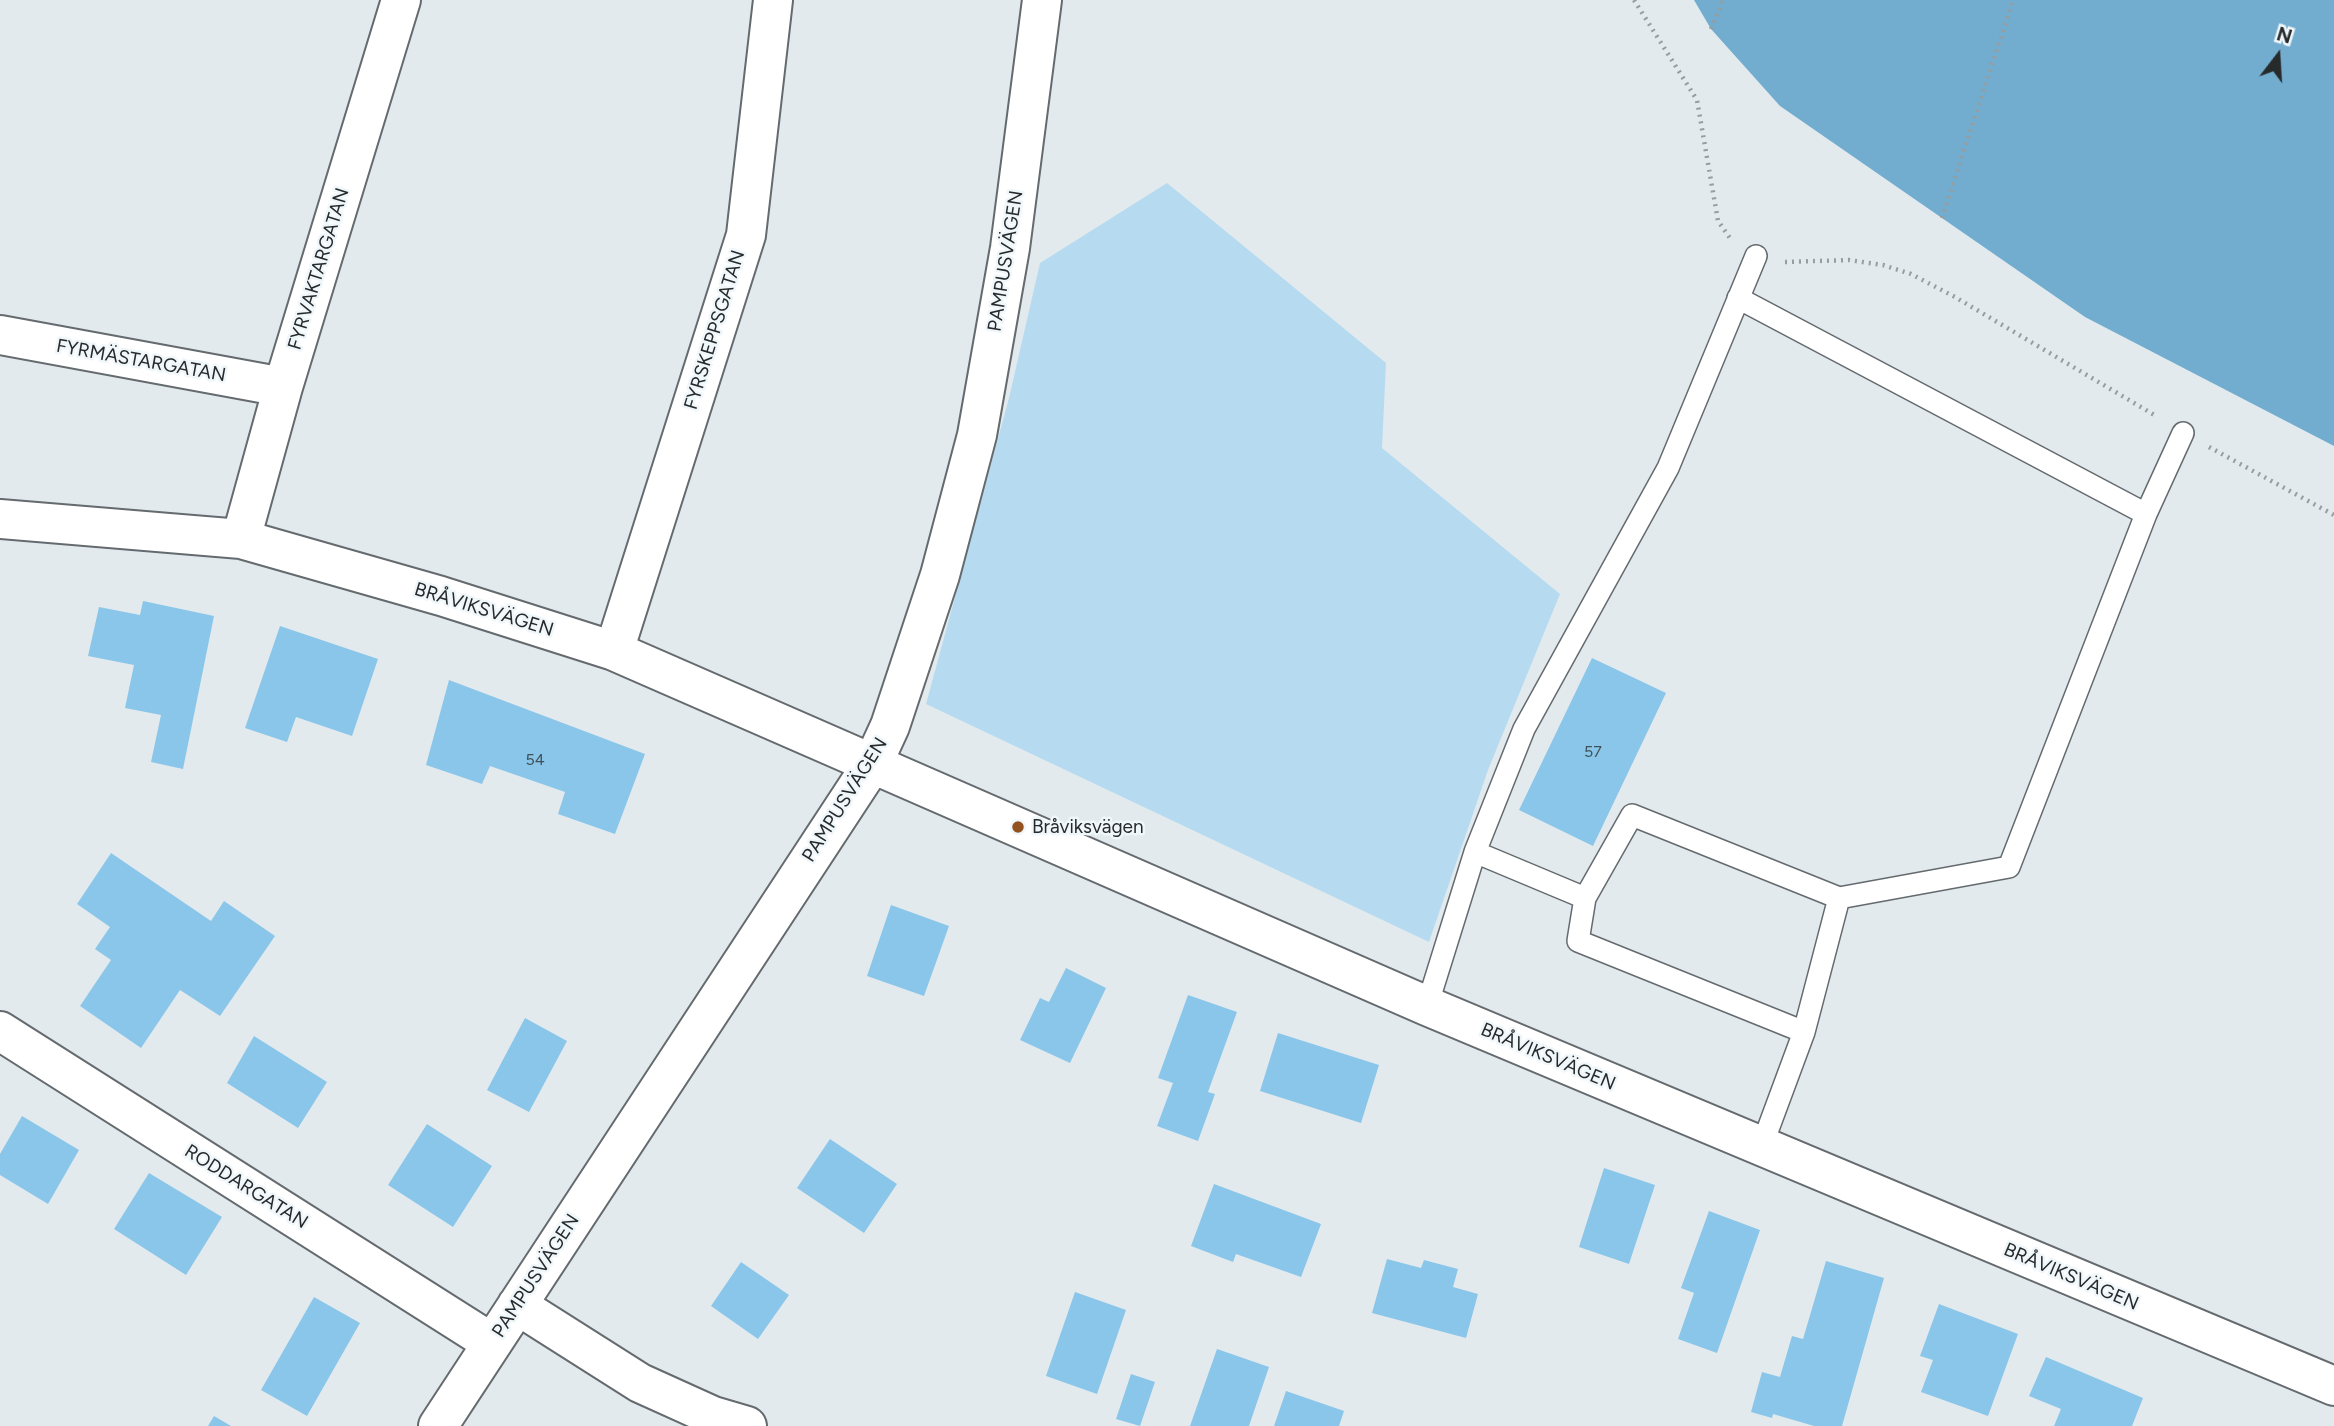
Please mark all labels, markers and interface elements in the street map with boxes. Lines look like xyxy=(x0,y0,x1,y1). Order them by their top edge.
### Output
north arrow xyxy=(2243,21,2313,91)
text: N xyxy=(2274,22,2295,49)
street label: FYRVAKTARGATAN xyxy=(284,185,354,353)
street label: PAMPUSVÄGEN xyxy=(984,189,1028,333)
street label: FYRSKEPPSGATAN xyxy=(680,248,750,412)
street label: FYRMÄSTARGATAN xyxy=(54,335,228,387)
street label: BRÅVIKSVÄGEN xyxy=(412,578,556,642)
street label: PAMPUSVÄGEN xyxy=(798,734,892,866)
house number: 57 xyxy=(1584,742,1602,762)
house number: 54 xyxy=(525,750,545,770)
place label: Bråviksvägen xyxy=(1032,816,1144,838)
marker: Bråviksvägen xyxy=(1010,819,1026,835)
street label: BRÅVIKSVÄGEN xyxy=(1477,1018,1619,1096)
street label: RODDARGATAN xyxy=(180,1140,312,1234)
street label: PAMPUSVÄGEN xyxy=(488,1210,584,1342)
street label: BRÅVIKSVÄGEN xyxy=(2000,1238,2142,1316)

